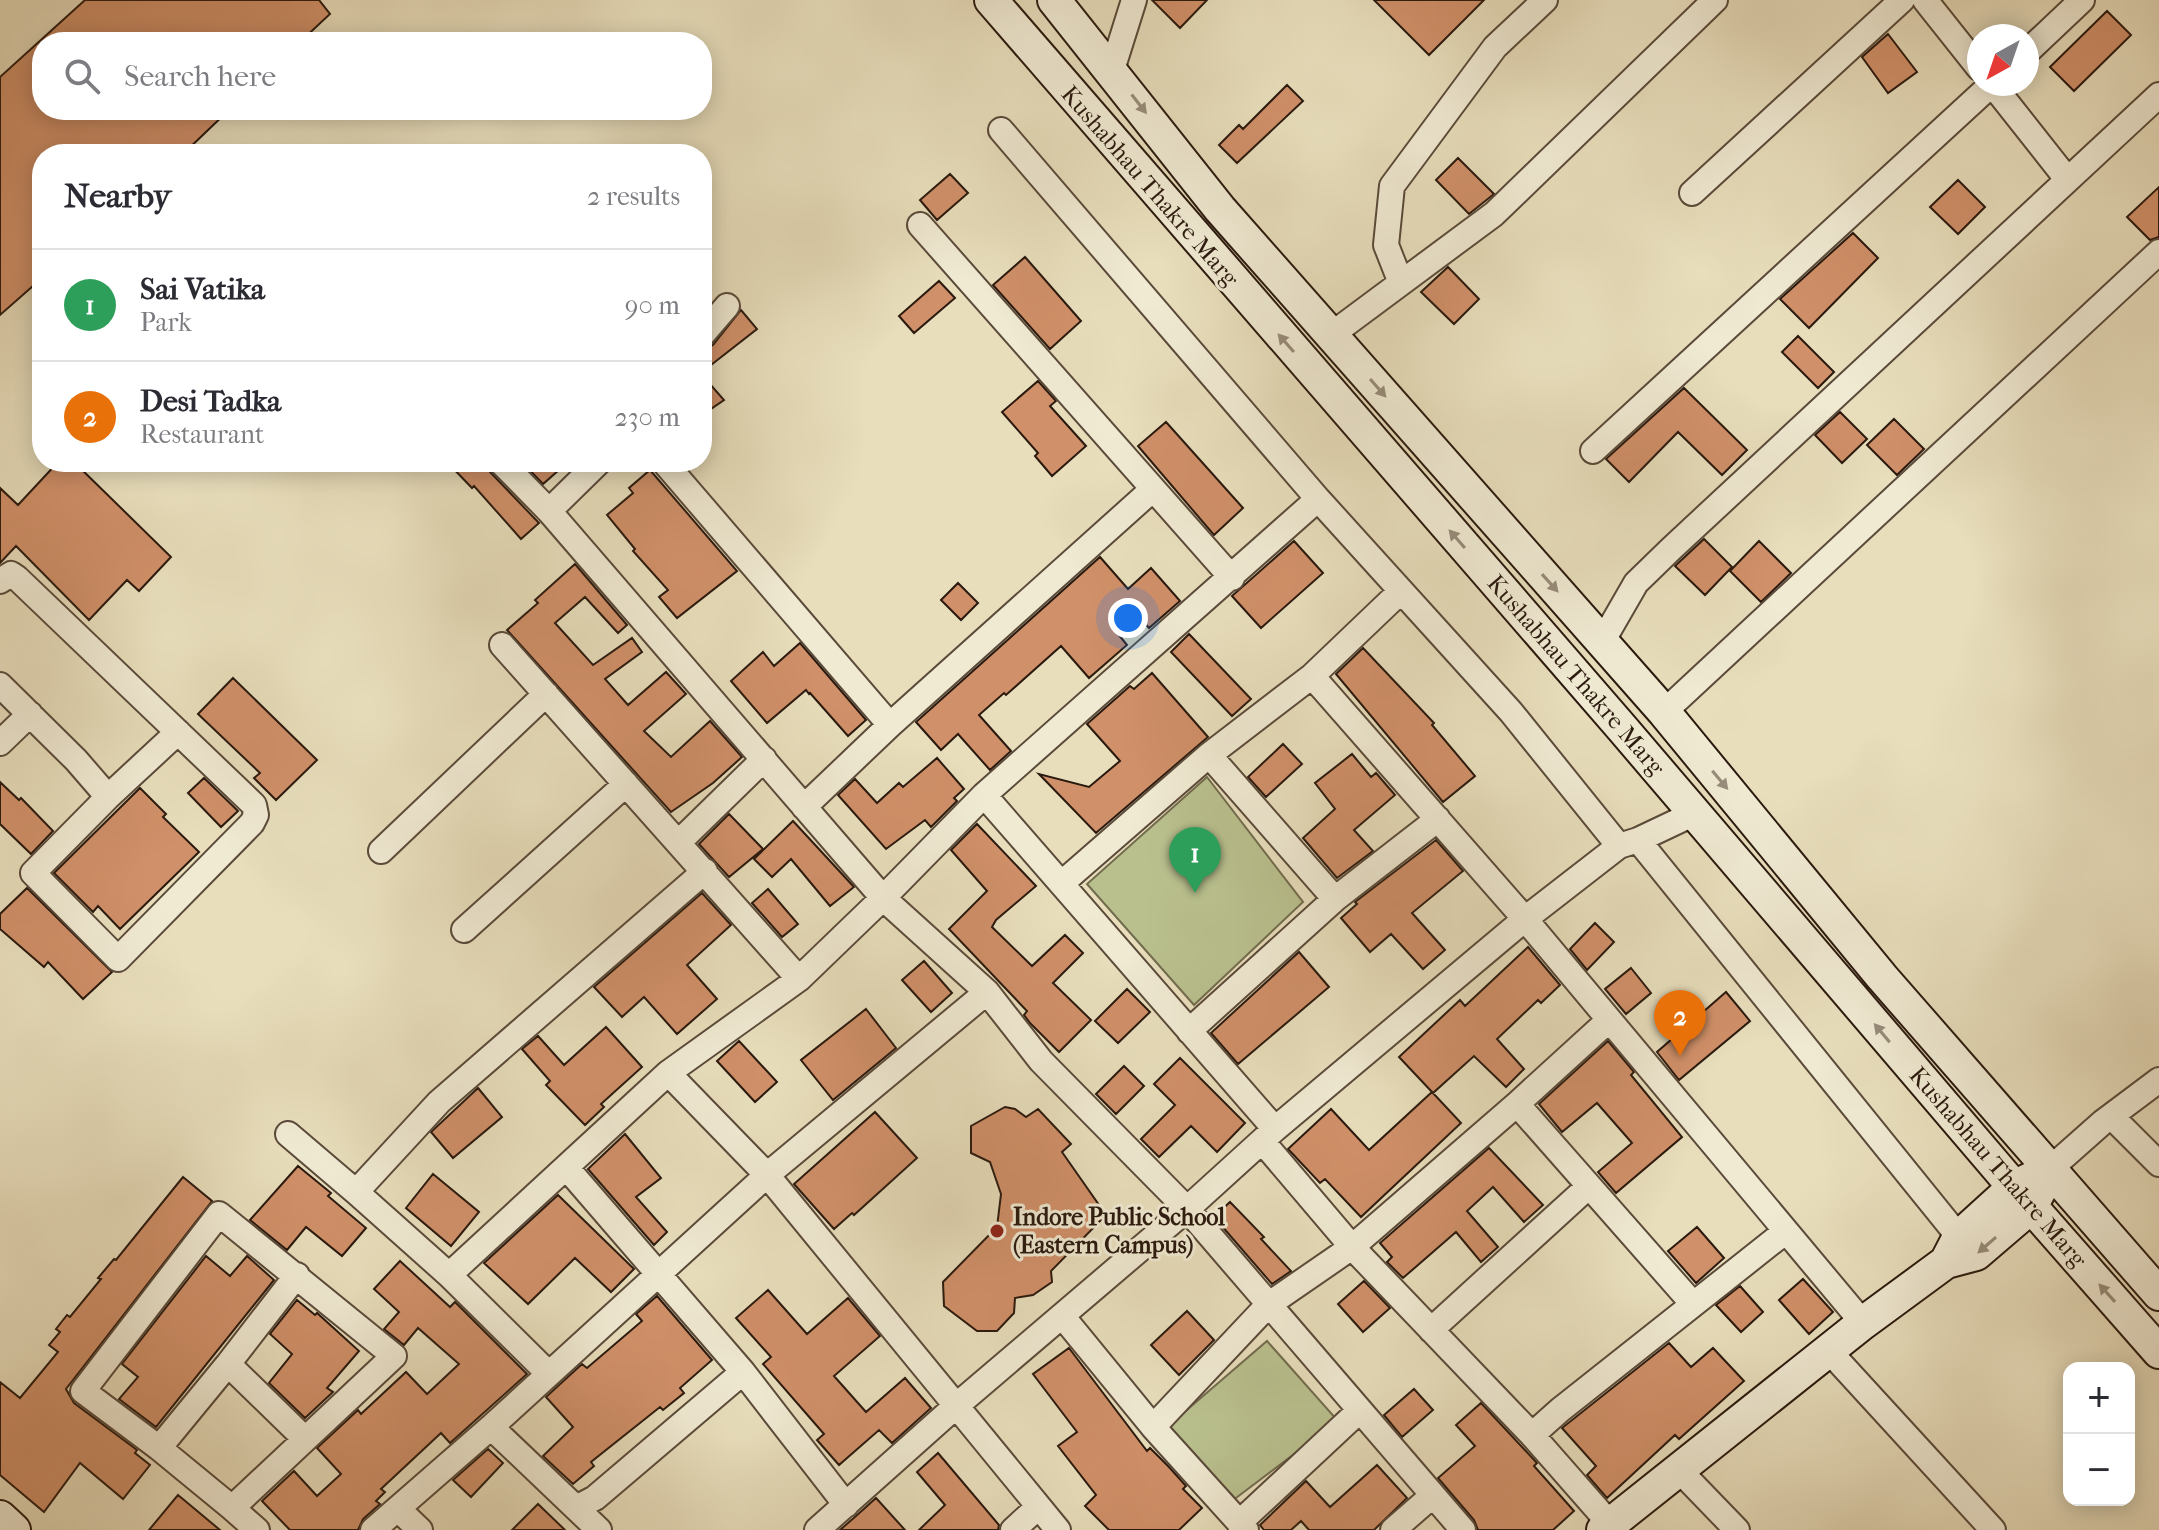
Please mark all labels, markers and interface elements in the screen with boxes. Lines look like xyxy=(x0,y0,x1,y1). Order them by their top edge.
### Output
north arrow xyxy=(1967,24,2039,96)
search box xyxy=(32,32,712,120)
icon: search xyxy=(60,54,104,98)
text: Search here xyxy=(124,59,276,94)
street label: Kushabhau Thakre Marg xyxy=(1055,80,1245,293)
one-way arrow xyxy=(1130,94,1146,114)
text: Nearby xyxy=(64,176,171,216)
text: 2 results xyxy=(587,181,680,212)
text: Sai Vatika xyxy=(140,272,265,307)
text: 1 xyxy=(85,290,95,321)
text: 90 m xyxy=(625,290,680,321)
text: Park xyxy=(140,307,192,338)
one-way arrow xyxy=(1278,333,1296,352)
one-way arrow xyxy=(1369,378,1386,398)
text: Desi Tadka xyxy=(140,384,281,419)
text: 2 xyxy=(83,402,97,433)
text: 230 m xyxy=(614,402,680,433)
text: Restaurant xyxy=(140,419,264,450)
one-way arrow xyxy=(1449,529,1467,548)
street label: Kushabhau Thakre Marg xyxy=(1481,569,1671,782)
one-way arrow xyxy=(1541,574,1559,593)
your location xyxy=(1108,598,1148,638)
one-way arrow xyxy=(1711,770,1728,790)
pin: 1 xyxy=(1169,827,1221,893)
pin: 2 xyxy=(1654,990,1706,1056)
one-way arrow xyxy=(1874,1023,1891,1043)
street label: Kushabhau Thakre Marg xyxy=(1903,1061,2093,1274)
place label: Indore Public School (Eastern Campus) xyxy=(1013,1203,1225,1259)
marker: Indore Public School (Eastern Campus) xyxy=(988,1222,1006,1240)
one-way arrow xyxy=(1977,1236,1997,1253)
one-way arrow xyxy=(2099,1284,2117,1303)
map controls xyxy=(2063,1362,2135,1506)
button: + xyxy=(2063,1362,2135,1434)
button: − xyxy=(2063,1434,2135,1506)

